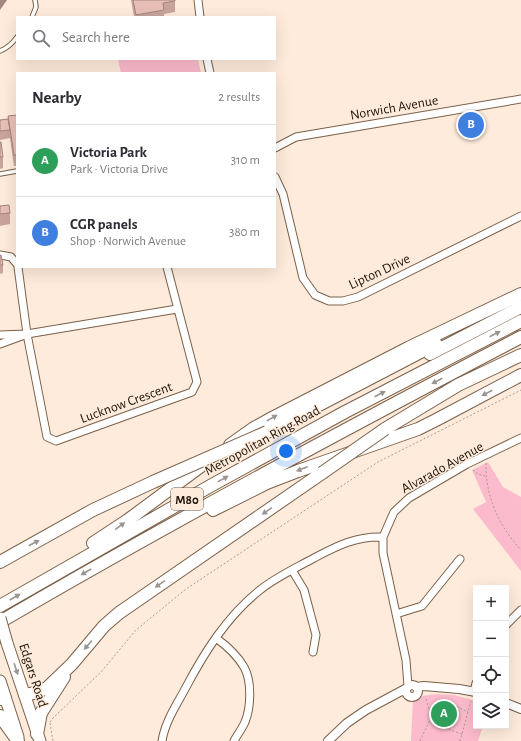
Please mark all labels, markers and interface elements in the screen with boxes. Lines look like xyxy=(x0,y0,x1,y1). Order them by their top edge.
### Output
search box xyxy=(16,16,276,60)
icon: search xyxy=(30,27,52,49)
text: Search here xyxy=(62,30,130,45)
text: Nearby xyxy=(32,89,82,106)
text: 2 results xyxy=(218,91,260,104)
street label: Norwich Avenue xyxy=(349,93,439,123)
pin: B xyxy=(458,110,484,140)
text: Victoria Park xyxy=(70,145,147,160)
text: A xyxy=(41,154,49,167)
text: 310 m xyxy=(231,154,260,167)
text: Park · Victoria Drive xyxy=(70,163,168,176)
text: CGR panels xyxy=(70,217,137,232)
text: B xyxy=(41,226,49,239)
text: 380 m xyxy=(229,226,260,239)
text: Shop · Norwich Avenue xyxy=(70,235,186,248)
street label: Lipton Drive xyxy=(347,252,412,292)
one-way arrow xyxy=(489,331,501,337)
one-way arrow xyxy=(431,378,443,384)
street label: Lucknow Crescent xyxy=(78,380,175,426)
one-way arrow xyxy=(481,390,493,397)
one-way arrow xyxy=(374,391,385,397)
street label: Metropolitan Ring Road xyxy=(202,403,323,478)
one-way arrow xyxy=(266,415,277,422)
street label: Alvarado Avenue xyxy=(399,440,486,496)
your location xyxy=(276,441,296,461)
one-way arrow xyxy=(296,467,308,473)
one-way arrow xyxy=(217,475,229,482)
road number: M80 xyxy=(171,488,203,510)
one-way arrow xyxy=(262,507,273,515)
one-way arrow xyxy=(115,522,125,530)
one-way arrow xyxy=(28,540,40,547)
one-way arrow xyxy=(80,568,92,575)
one-way arrow xyxy=(155,580,165,588)
map controls xyxy=(473,585,509,729)
button: + xyxy=(473,585,509,621)
one-way arrow xyxy=(9,594,21,601)
button: − xyxy=(473,621,509,657)
one-way arrow xyxy=(84,640,93,650)
street label: Edgars Road xyxy=(16,642,50,709)
button: locate xyxy=(473,657,509,693)
one-way arrow xyxy=(13,663,19,675)
button: layers xyxy=(473,693,509,729)
pin: A xyxy=(431,699,457,729)

